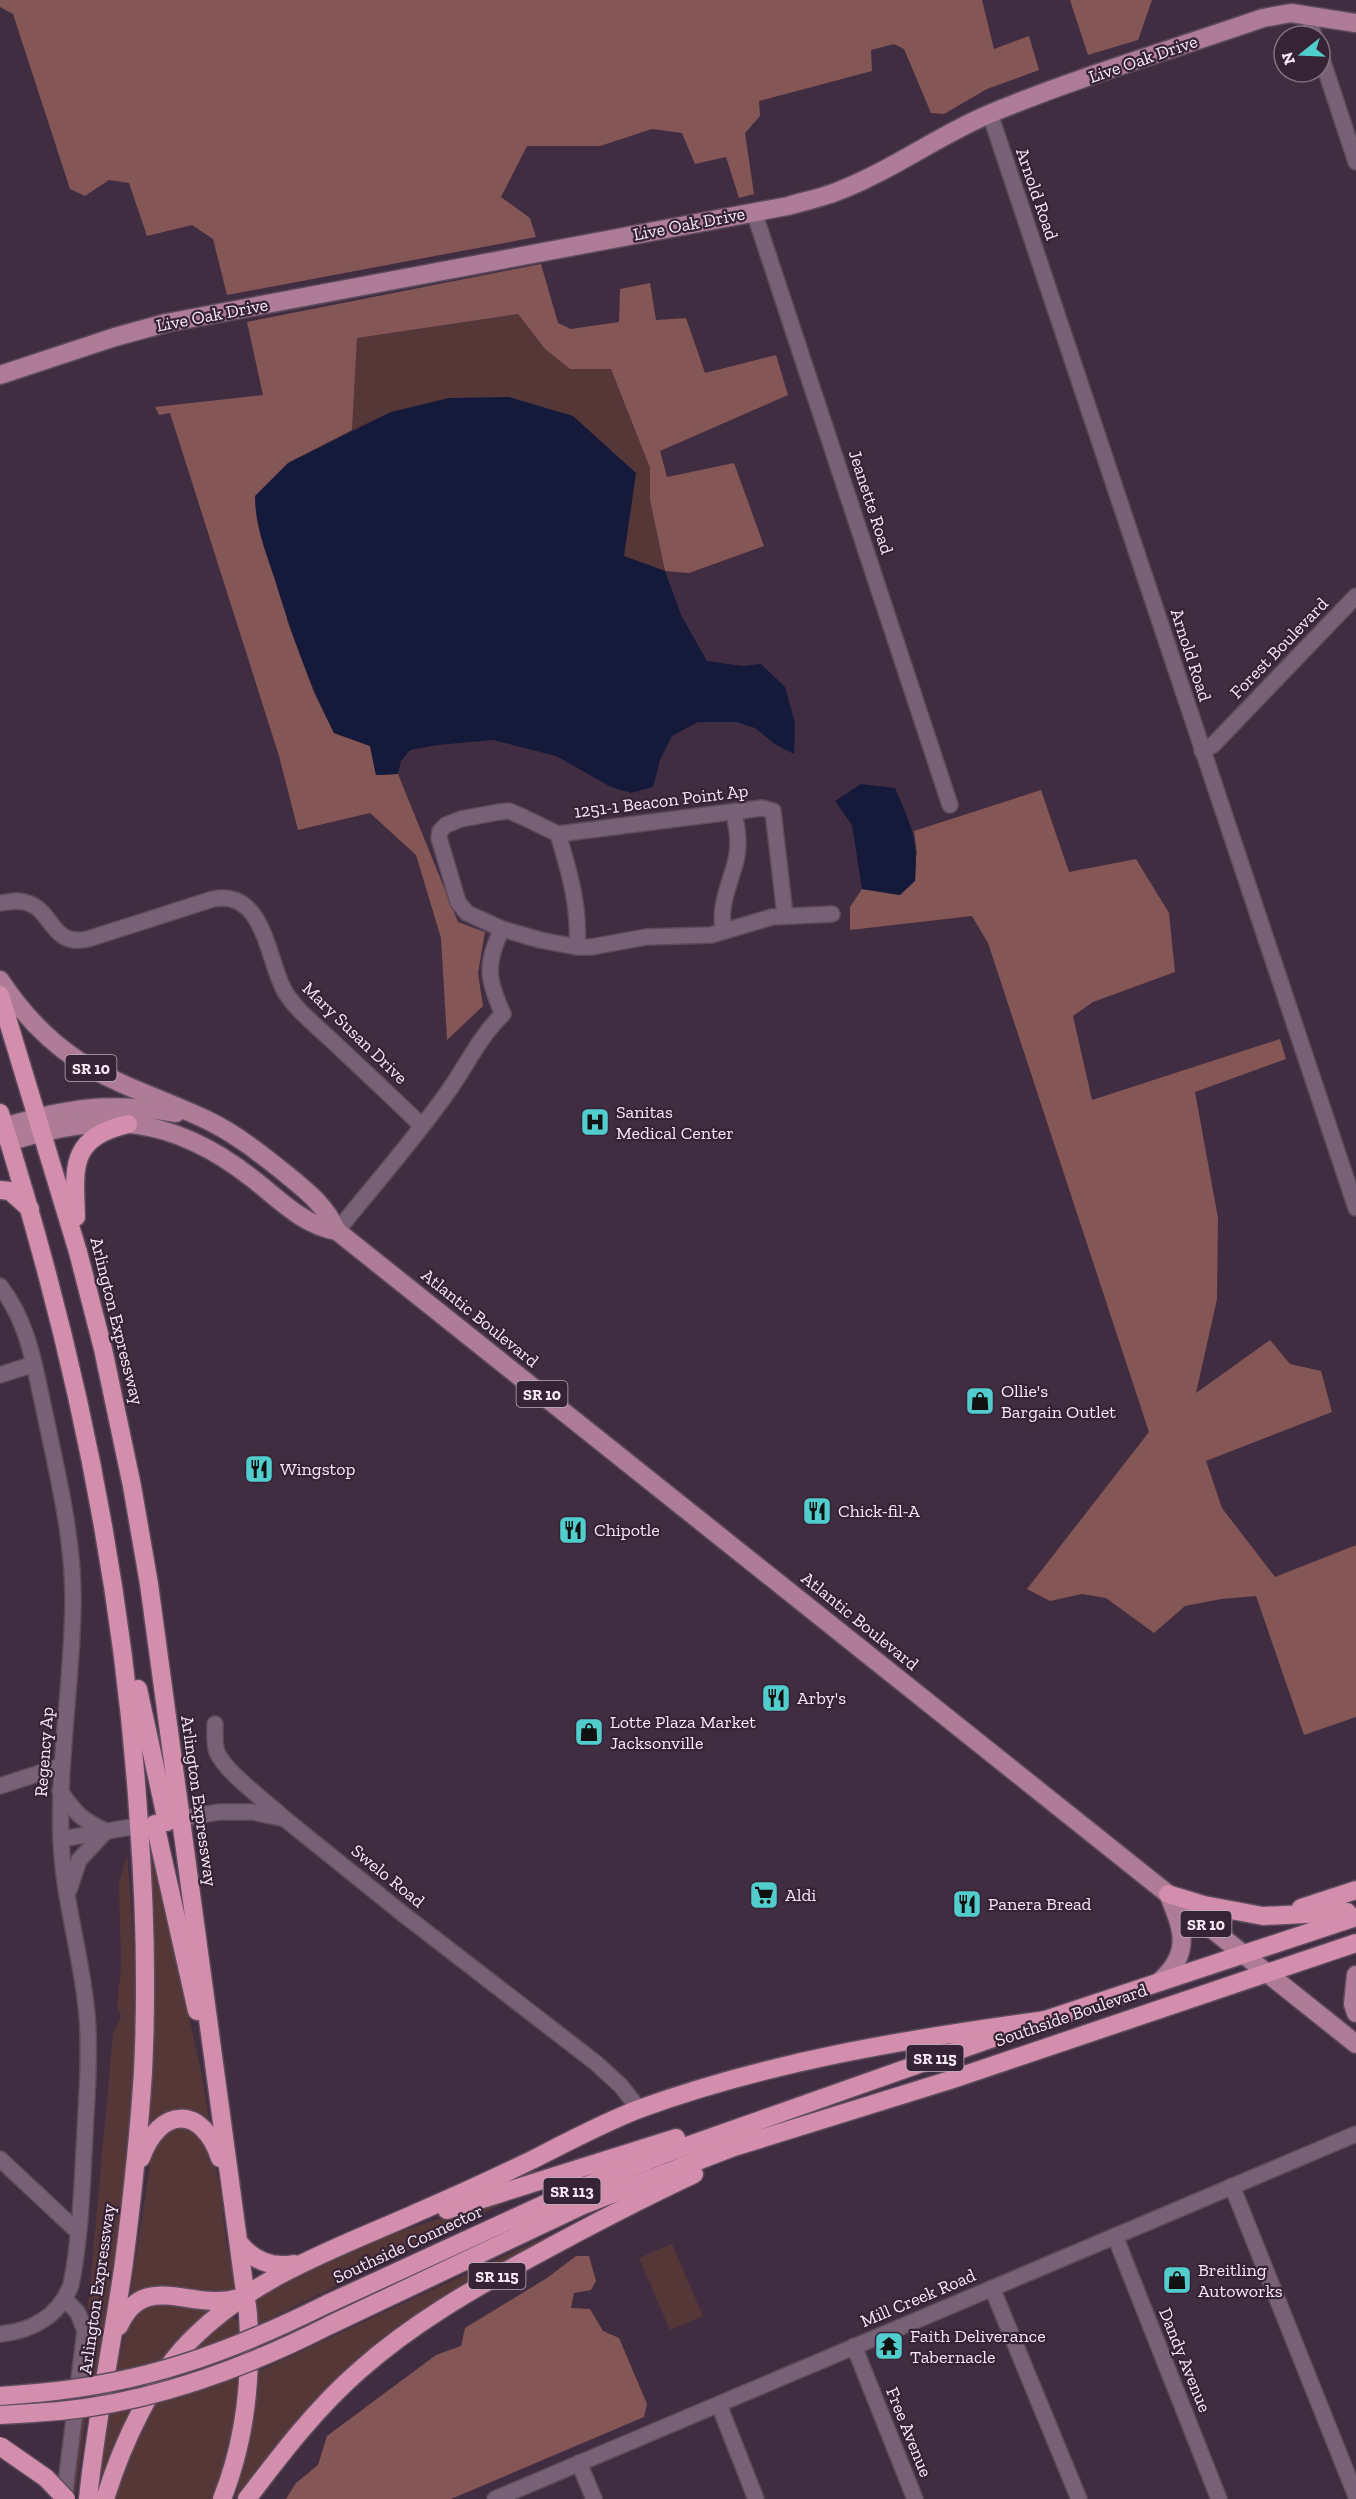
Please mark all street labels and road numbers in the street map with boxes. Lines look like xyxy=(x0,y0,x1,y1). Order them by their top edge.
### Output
street label: Live Oak Drive xyxy=(1086,30,1200,88)
street label: Arnold Road xyxy=(1011,145,1063,243)
street label: Live Oak Drive xyxy=(631,202,747,246)
street label: Live Oak Drive xyxy=(154,293,270,337)
street label: Jeanette Road xyxy=(844,447,898,557)
street label: Forest Boulevard xyxy=(1225,593,1333,703)
street label: Arnold Road xyxy=(1166,606,1216,704)
street label: 1251-1 Beacon Point Ap xyxy=(573,779,749,823)
street label: Mary Susan Drive xyxy=(298,977,412,1089)
road number: SR 10 xyxy=(66,1055,116,1081)
street label: Arlington Expressway xyxy=(85,1235,149,1408)
street label: Atlantic Boulevard xyxy=(417,1264,543,1372)
road number: SR 10 xyxy=(516,1381,568,1407)
street label: Atlantic Boulevard xyxy=(797,1567,923,1675)
street label: Regency Ap xyxy=(30,1706,58,1798)
street label: Arlington Expressway xyxy=(176,1714,222,1889)
street label: Swelo Road xyxy=(347,1840,429,1912)
road number: SR 10 xyxy=(1180,1911,1232,1937)
street label: Southside Boulevard xyxy=(992,1979,1150,2051)
road number: SR 115 xyxy=(906,2045,964,2071)
road number: SR 113 xyxy=(544,2178,600,2204)
street label: Southside Connector xyxy=(330,2200,486,2288)
street label: Arlington Expressway xyxy=(74,2201,120,2376)
road number: SR 115 xyxy=(468,2263,526,2289)
street label: Mill Creek Road xyxy=(857,2264,979,2332)
street label: Dandy Avenue xyxy=(1154,2305,1216,2415)
street label: Free Avenue xyxy=(881,2384,937,2480)

